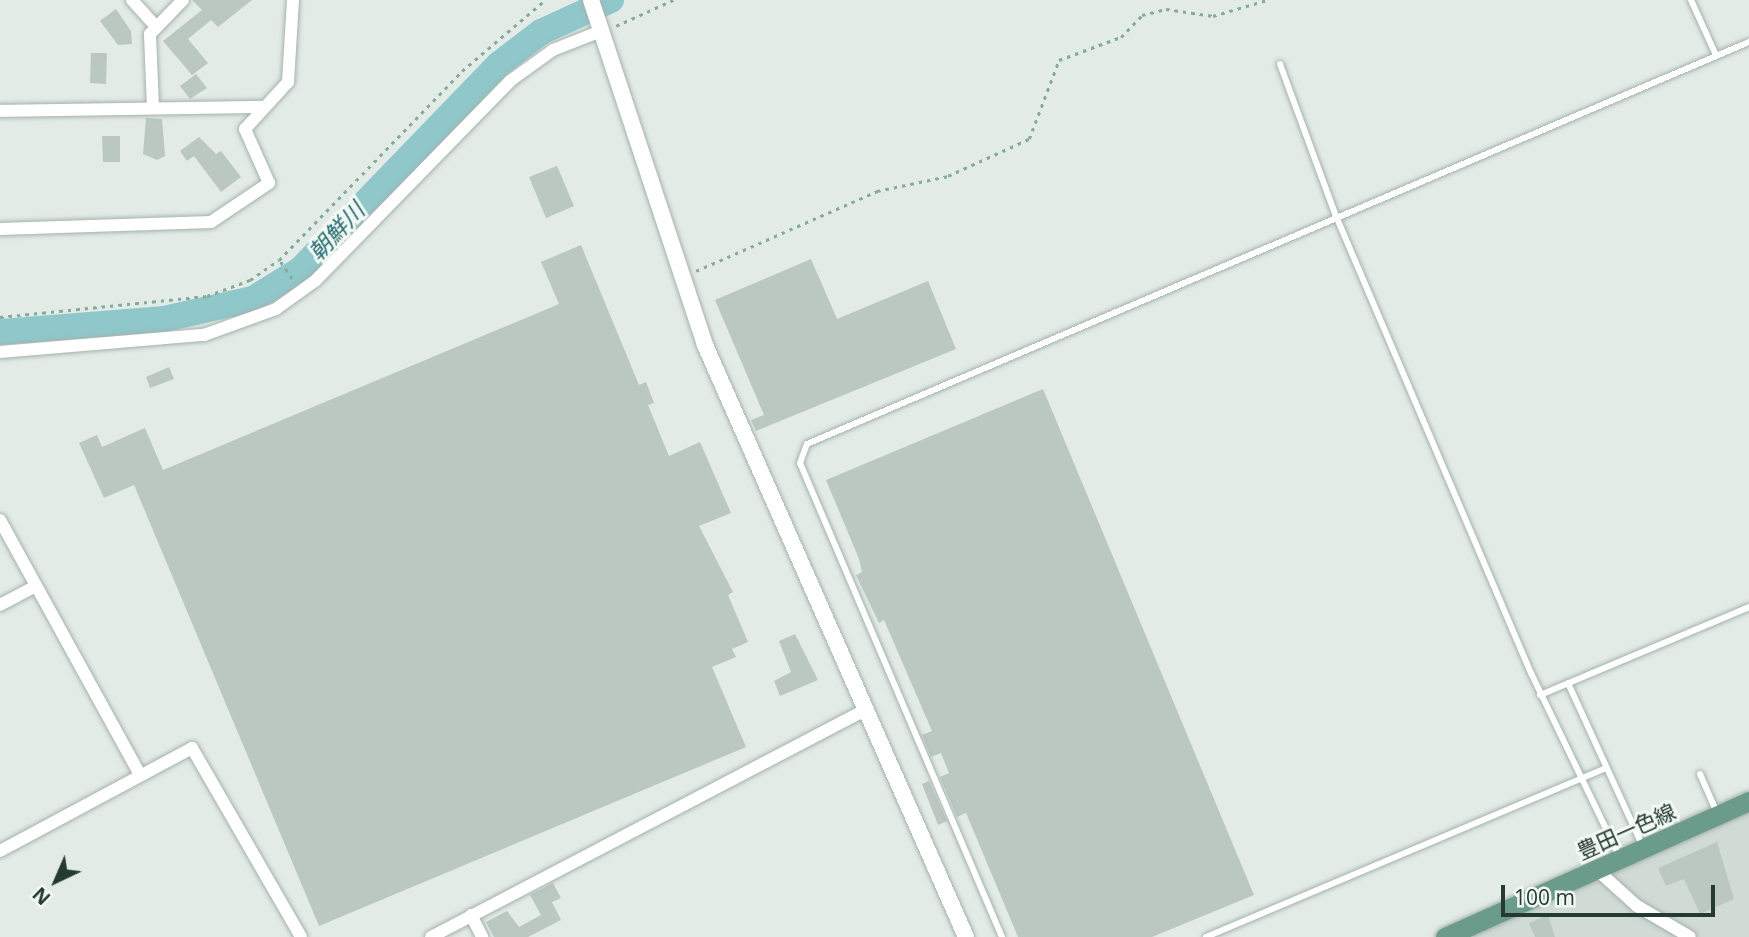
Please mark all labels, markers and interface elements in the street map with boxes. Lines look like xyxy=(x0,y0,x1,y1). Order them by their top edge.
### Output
water label: 朝鮮川 xyxy=(302,196,370,266)
street label: 豊田一色線 xyxy=(1573,798,1679,864)
north arrow xyxy=(21,846,91,916)
scale bar xyxy=(1504,870,1718,914)
text: N xyxy=(27,881,56,911)
text: 100 m xyxy=(1514,883,1575,911)

